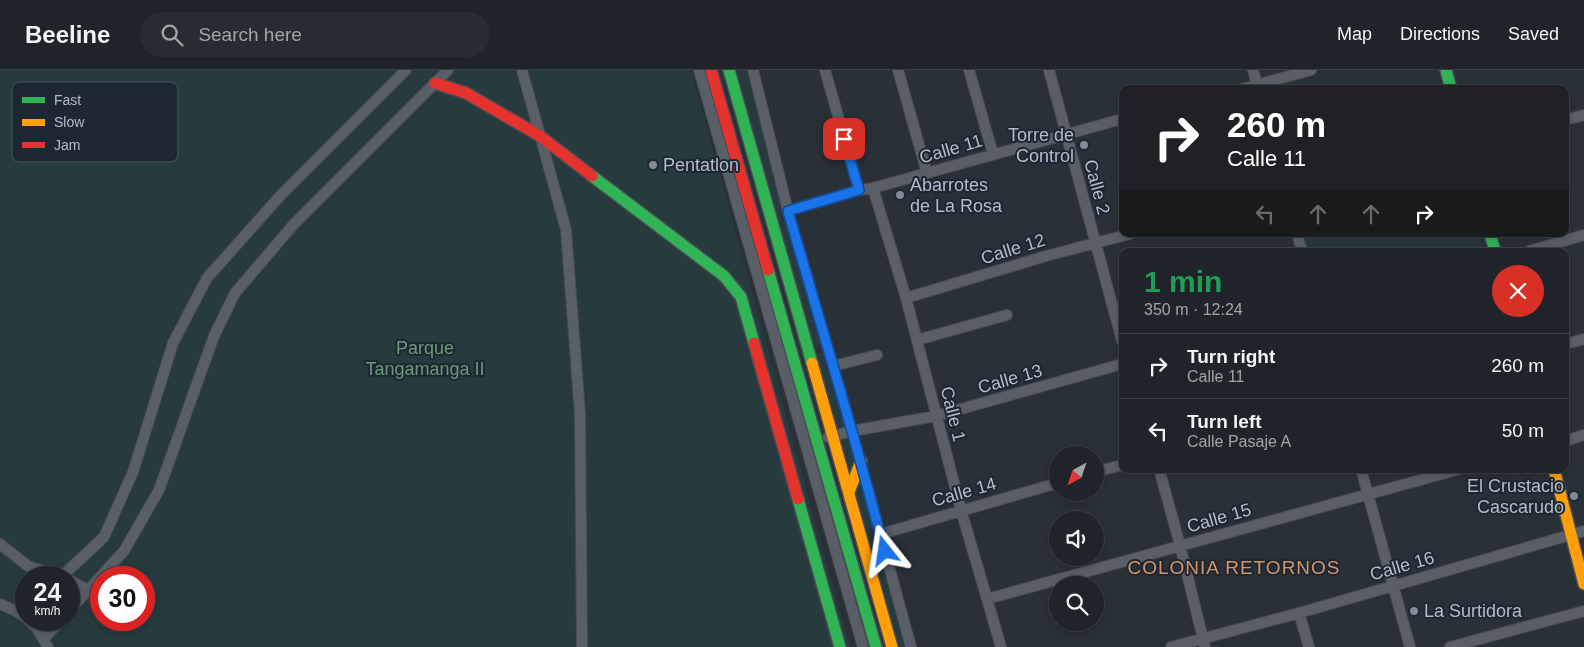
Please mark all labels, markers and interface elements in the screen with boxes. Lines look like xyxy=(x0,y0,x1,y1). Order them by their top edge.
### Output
search box xyxy=(140,12,490,57)
text: Beeline xyxy=(25,21,110,48)
icon: search xyxy=(158,21,186,49)
text: Search here xyxy=(198,24,302,45)
text: Map xyxy=(1337,24,1372,44)
text: Directions xyxy=(1400,24,1480,44)
text: Saved xyxy=(1508,24,1559,44)
legend xyxy=(12,82,178,162)
text: Fast xyxy=(54,92,81,108)
icon: right xyxy=(1144,105,1209,170)
text: 260 m xyxy=(1227,105,1326,144)
text: Slow xyxy=(54,114,85,130)
pin xyxy=(823,118,865,160)
icon: arrive xyxy=(830,125,858,153)
place label: Torre de Control xyxy=(1008,125,1074,166)
street label: Calle 11 xyxy=(917,130,985,168)
text: Jam xyxy=(54,137,80,153)
marker: Torre de Control xyxy=(1078,139,1090,151)
text: Calle 11 xyxy=(1227,146,1306,171)
place label: Pentatlon xyxy=(663,155,739,175)
street label: Calle 2 xyxy=(1080,157,1114,217)
marker: Pentatlon xyxy=(647,159,659,171)
place label: Abarrotes de La Rosa xyxy=(910,175,1003,216)
marker: Abarrotes de La Rosa xyxy=(894,189,906,201)
icon: left xyxy=(1251,200,1279,228)
icon: ahead xyxy=(1304,200,1332,228)
icon: ahead xyxy=(1357,200,1385,228)
icon: right xyxy=(1410,200,1438,228)
street label: Calle 12 xyxy=(978,230,1048,268)
text: 1 min xyxy=(1144,265,1222,298)
button: close xyxy=(1492,265,1544,317)
text: 350 m · 12:24 xyxy=(1144,301,1243,318)
park label: Parque Tangamanga II xyxy=(365,338,485,379)
text: Turn right xyxy=(1187,346,1275,367)
icon: right xyxy=(1144,352,1172,380)
text: 260 m xyxy=(1491,355,1544,376)
street label: Calle 13 xyxy=(975,360,1045,398)
text: Calle 11 xyxy=(1187,368,1245,385)
street label: Calle 1 xyxy=(937,384,969,444)
text: Turn left xyxy=(1187,411,1262,432)
icon: left xyxy=(1144,417,1172,445)
text: 50 m xyxy=(1502,420,1544,441)
text: Calle Pasaje A xyxy=(1187,433,1291,450)
north arrow xyxy=(1049,446,1104,501)
map controls xyxy=(1049,446,1104,631)
street label: Calle 14 xyxy=(929,473,999,511)
place label: El Crustacio Cascarudo xyxy=(1467,476,1564,517)
marker: El Crustacio Cascarudo xyxy=(1568,490,1580,502)
street label: Calle 15 xyxy=(1184,499,1254,537)
button: sound xyxy=(1049,511,1104,566)
position arrow xyxy=(858,524,910,576)
street label: Calle 16 xyxy=(1367,547,1437,585)
district label: COLONIA RETORNOS xyxy=(1127,557,1341,578)
speed limit sign: 30 xyxy=(90,566,155,631)
button: search xyxy=(1049,576,1104,631)
text: 24 xyxy=(34,578,61,606)
place label: La Surtidora xyxy=(1424,601,1523,621)
text: km/h xyxy=(34,604,61,618)
marker: La Surtidora xyxy=(1408,605,1420,617)

